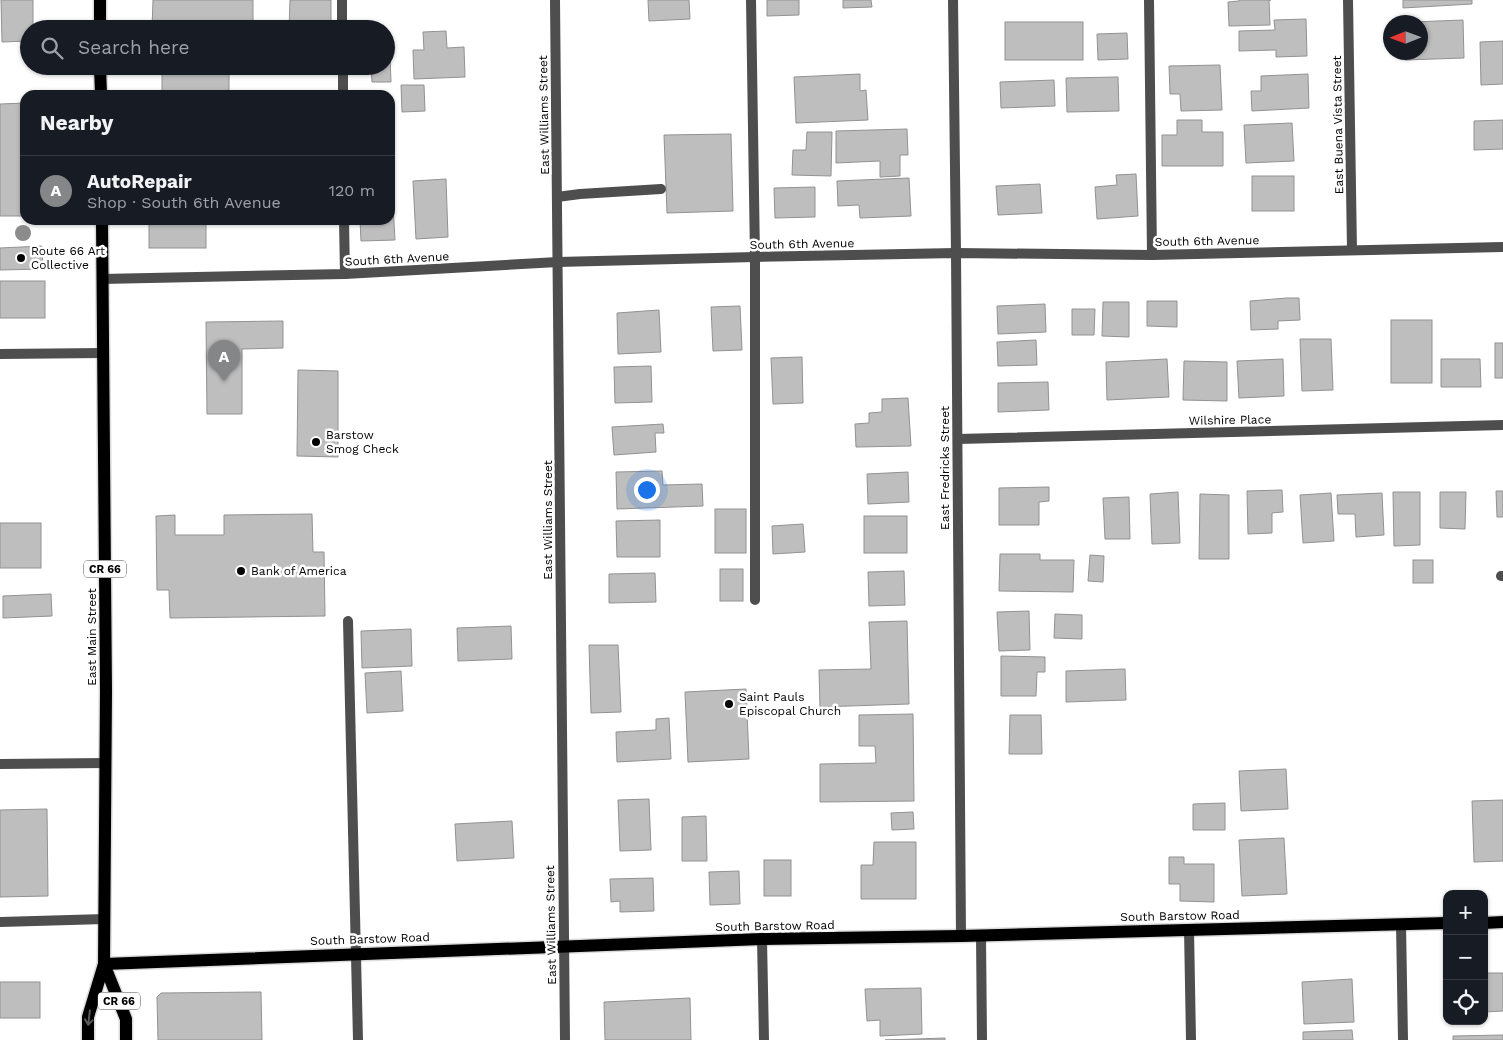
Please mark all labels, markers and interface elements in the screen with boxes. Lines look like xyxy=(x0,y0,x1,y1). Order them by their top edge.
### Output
north arrow xyxy=(1383,15,1428,60)
search box xyxy=(20,20,395,75)
icon: search xyxy=(38,34,66,62)
text: Search here xyxy=(78,36,189,59)
street label: East Williams Street xyxy=(536,55,552,175)
street label: East Buena Vista Street xyxy=(1330,56,1346,194)
text: Nearby xyxy=(40,110,113,135)
text: AutoRepair xyxy=(87,170,192,193)
text: A xyxy=(51,181,61,200)
text: 120 m xyxy=(329,181,375,200)
text: Shop · South 6th Avenue xyxy=(87,193,281,212)
street label: South 6th Avenue xyxy=(1155,233,1260,249)
street label: South 6th Avenue xyxy=(750,236,855,252)
place label: Route 66 Art Collective xyxy=(31,244,105,272)
street label: South 6th Avenue xyxy=(344,249,450,269)
marker: Route 66 Art Collective xyxy=(15,252,27,264)
pin: A xyxy=(208,340,240,381)
street label: East Fredricks Street xyxy=(938,406,952,530)
street label: Wilshire Place xyxy=(1189,412,1271,428)
place label: Barstow Smog Check xyxy=(326,428,399,456)
marker: Barstow Smog Check xyxy=(310,436,322,448)
street label: East Williams Street xyxy=(541,460,555,580)
your location xyxy=(634,477,660,503)
road number: CR 66 xyxy=(84,560,126,578)
place label: Bank of America xyxy=(251,564,347,578)
marker: Bank of America xyxy=(235,565,247,577)
street label: East Main Street xyxy=(85,588,99,686)
place label: Saint Pauls Episcopal Church xyxy=(739,690,841,718)
marker: Saint Pauls Episcopal Church xyxy=(723,698,735,710)
street label: East Williams Street xyxy=(543,865,559,985)
map controls xyxy=(1443,890,1488,1025)
button: + xyxy=(1443,890,1488,935)
street label: South Barstow Road xyxy=(1120,908,1240,924)
street label: South Barstow Road xyxy=(715,918,835,934)
street label: South Barstow Road xyxy=(310,930,430,948)
button: − xyxy=(1443,935,1488,980)
button: locate xyxy=(1443,980,1488,1025)
road number: CR 66 xyxy=(98,992,140,1009)
one-way arrow xyxy=(84,1010,94,1026)

